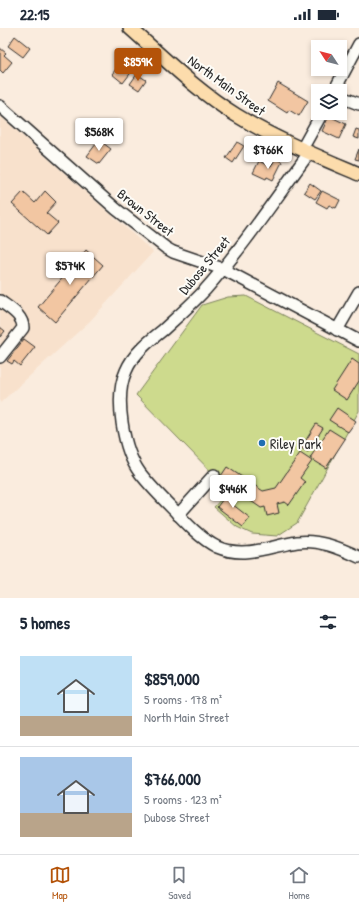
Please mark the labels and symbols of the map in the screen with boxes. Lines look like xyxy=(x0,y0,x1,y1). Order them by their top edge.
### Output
north arrow xyxy=(311,40,347,76)
pin: $859K xyxy=(110,48,166,82)
street label: North Main Street xyxy=(184,50,270,120)
pin: $568K xyxy=(71,118,127,152)
pin: $766K xyxy=(240,136,296,170)
street label: Brown Street xyxy=(114,184,178,240)
street label: Dubose Street xyxy=(174,232,234,298)
pin: $574K xyxy=(42,252,98,286)
place label: Riley Park xyxy=(270,434,322,454)
marker: Riley Park xyxy=(257,438,267,448)
pin: $446K xyxy=(205,475,261,509)

